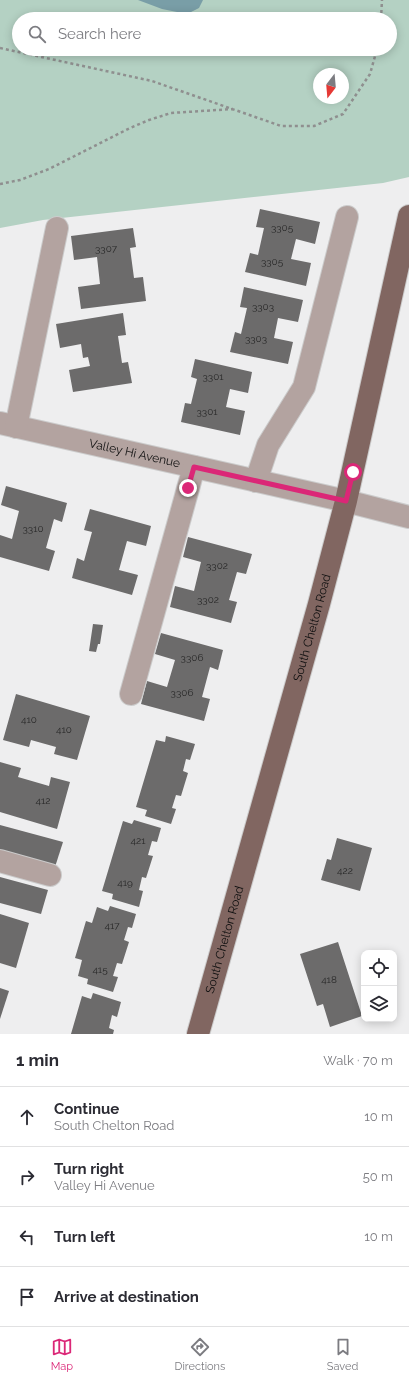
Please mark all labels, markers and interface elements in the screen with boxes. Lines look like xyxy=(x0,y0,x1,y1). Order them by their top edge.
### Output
search box xyxy=(12,12,397,56)
icon: search xyxy=(26,23,48,45)
text: Search here xyxy=(58,25,141,43)
north arrow xyxy=(313,68,349,104)
house number: 3305 xyxy=(271,222,294,233)
house number: 3307 xyxy=(95,243,118,254)
house number: 3305 xyxy=(261,256,284,267)
house number: 3303 xyxy=(252,301,274,312)
house number: 3303 xyxy=(245,333,267,344)
house number: 3301 xyxy=(202,371,224,382)
house number: 3301 xyxy=(196,406,218,417)
street label: Valley Hi Avenue xyxy=(88,436,182,470)
route start xyxy=(344,463,362,481)
route end xyxy=(179,479,197,497)
house number: 3310 xyxy=(22,523,44,534)
house number: 3302 xyxy=(206,560,228,571)
street label: South Chelton Road xyxy=(291,572,334,683)
house number: 3302 xyxy=(197,594,219,605)
house number: 3306 xyxy=(181,652,203,663)
house number: 3306 xyxy=(171,687,193,698)
house number: 410 xyxy=(21,714,37,725)
house number: 410 xyxy=(56,724,72,735)
house number: 412 xyxy=(36,795,50,806)
house number: 421 xyxy=(131,835,146,846)
house number: 422 xyxy=(337,865,353,876)
house number: 419 xyxy=(117,877,133,888)
street label: South Chelton Road xyxy=(203,884,246,995)
house number: 417 xyxy=(104,920,120,931)
map controls xyxy=(361,950,397,1022)
button: locate xyxy=(361,950,397,986)
house number: 415 xyxy=(92,964,108,975)
house number: 418 xyxy=(321,974,337,985)
button: layers xyxy=(361,986,397,1022)
text: 1 min xyxy=(16,1050,59,1070)
text: Walk · 70 m xyxy=(323,1053,393,1068)
text: Continue xyxy=(54,1100,119,1118)
icon: ahead xyxy=(16,1106,38,1128)
text: 10 m xyxy=(364,1109,393,1124)
text: South Chelton Road xyxy=(54,1118,174,1133)
text: Turn right xyxy=(54,1160,124,1178)
icon: right xyxy=(16,1166,38,1188)
text: 50 m xyxy=(363,1169,393,1184)
text: Valley Hi Avenue xyxy=(54,1178,155,1193)
icon: left xyxy=(16,1226,38,1248)
text: Turn left xyxy=(54,1228,115,1246)
text: 10 m xyxy=(364,1229,393,1244)
icon: arrive xyxy=(16,1286,38,1308)
text: Arrive at destination xyxy=(54,1288,199,1306)
tab: Map xyxy=(51,1336,73,1373)
tab: Directions xyxy=(175,1336,225,1373)
tab: Saved xyxy=(327,1336,358,1373)

